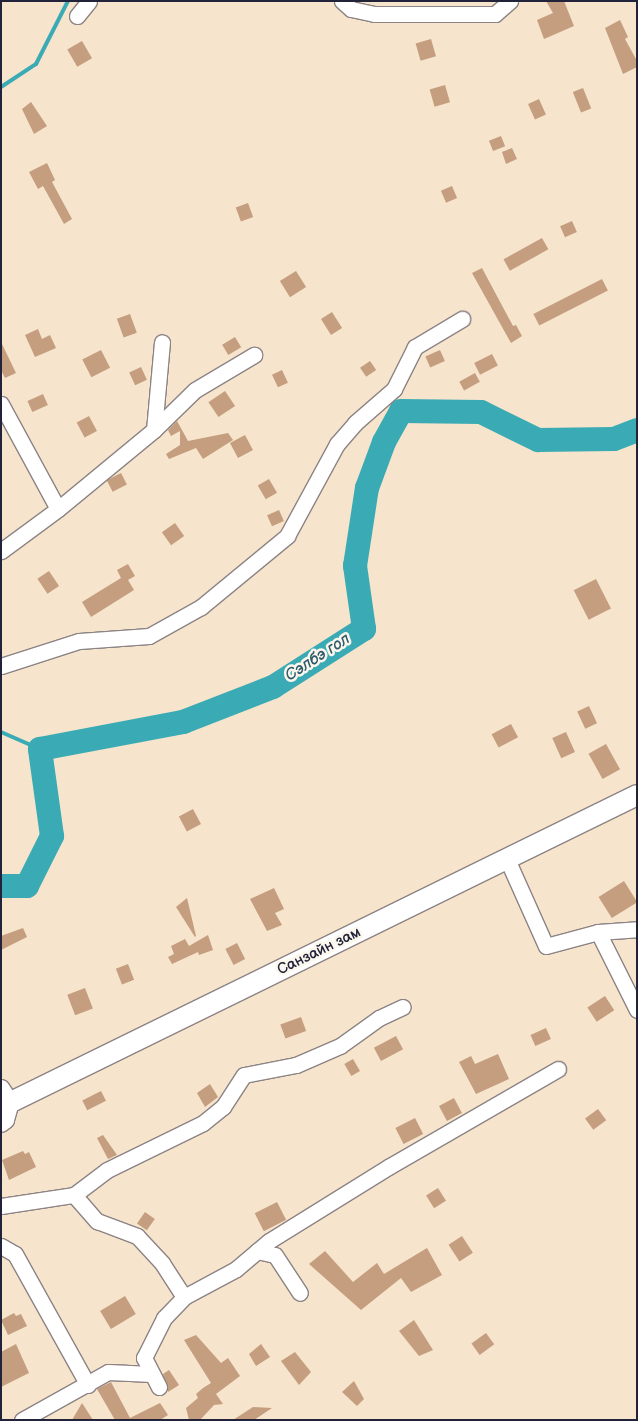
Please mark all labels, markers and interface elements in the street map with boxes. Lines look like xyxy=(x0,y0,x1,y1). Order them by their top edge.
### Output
water label: Сэлбэ гол xyxy=(282,630,354,686)
street label: Санзайн зам xyxy=(274,923,364,979)

